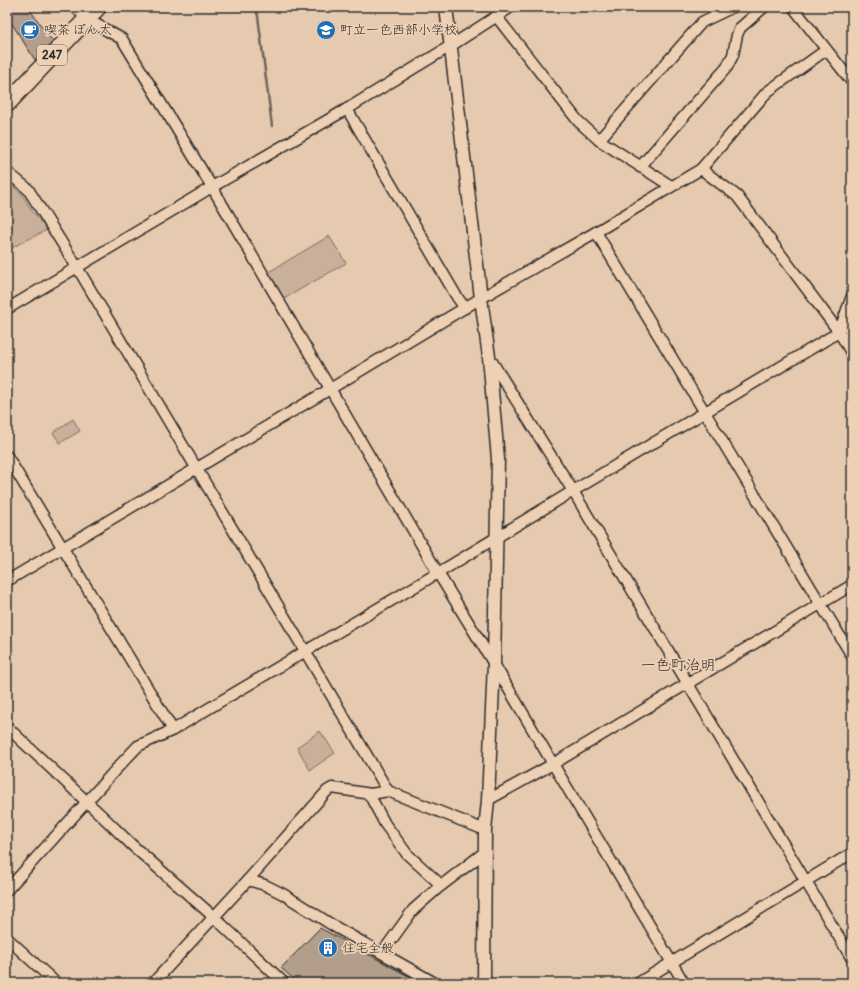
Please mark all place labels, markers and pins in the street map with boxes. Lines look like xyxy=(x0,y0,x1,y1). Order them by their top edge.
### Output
cafe icon: 喫茶 ぽん太 xyxy=(19,19,41,41)
school or university icon: 町立一色西部小学校 xyxy=(315,19,337,41)
place label: 喫茶 ぽん太 xyxy=(44,22,112,38)
place label: 町立一色西部小学校 xyxy=(340,22,457,38)
building icon: 住宅全般 xyxy=(317,937,339,959)
place label: 住宅全般 xyxy=(342,940,394,956)

